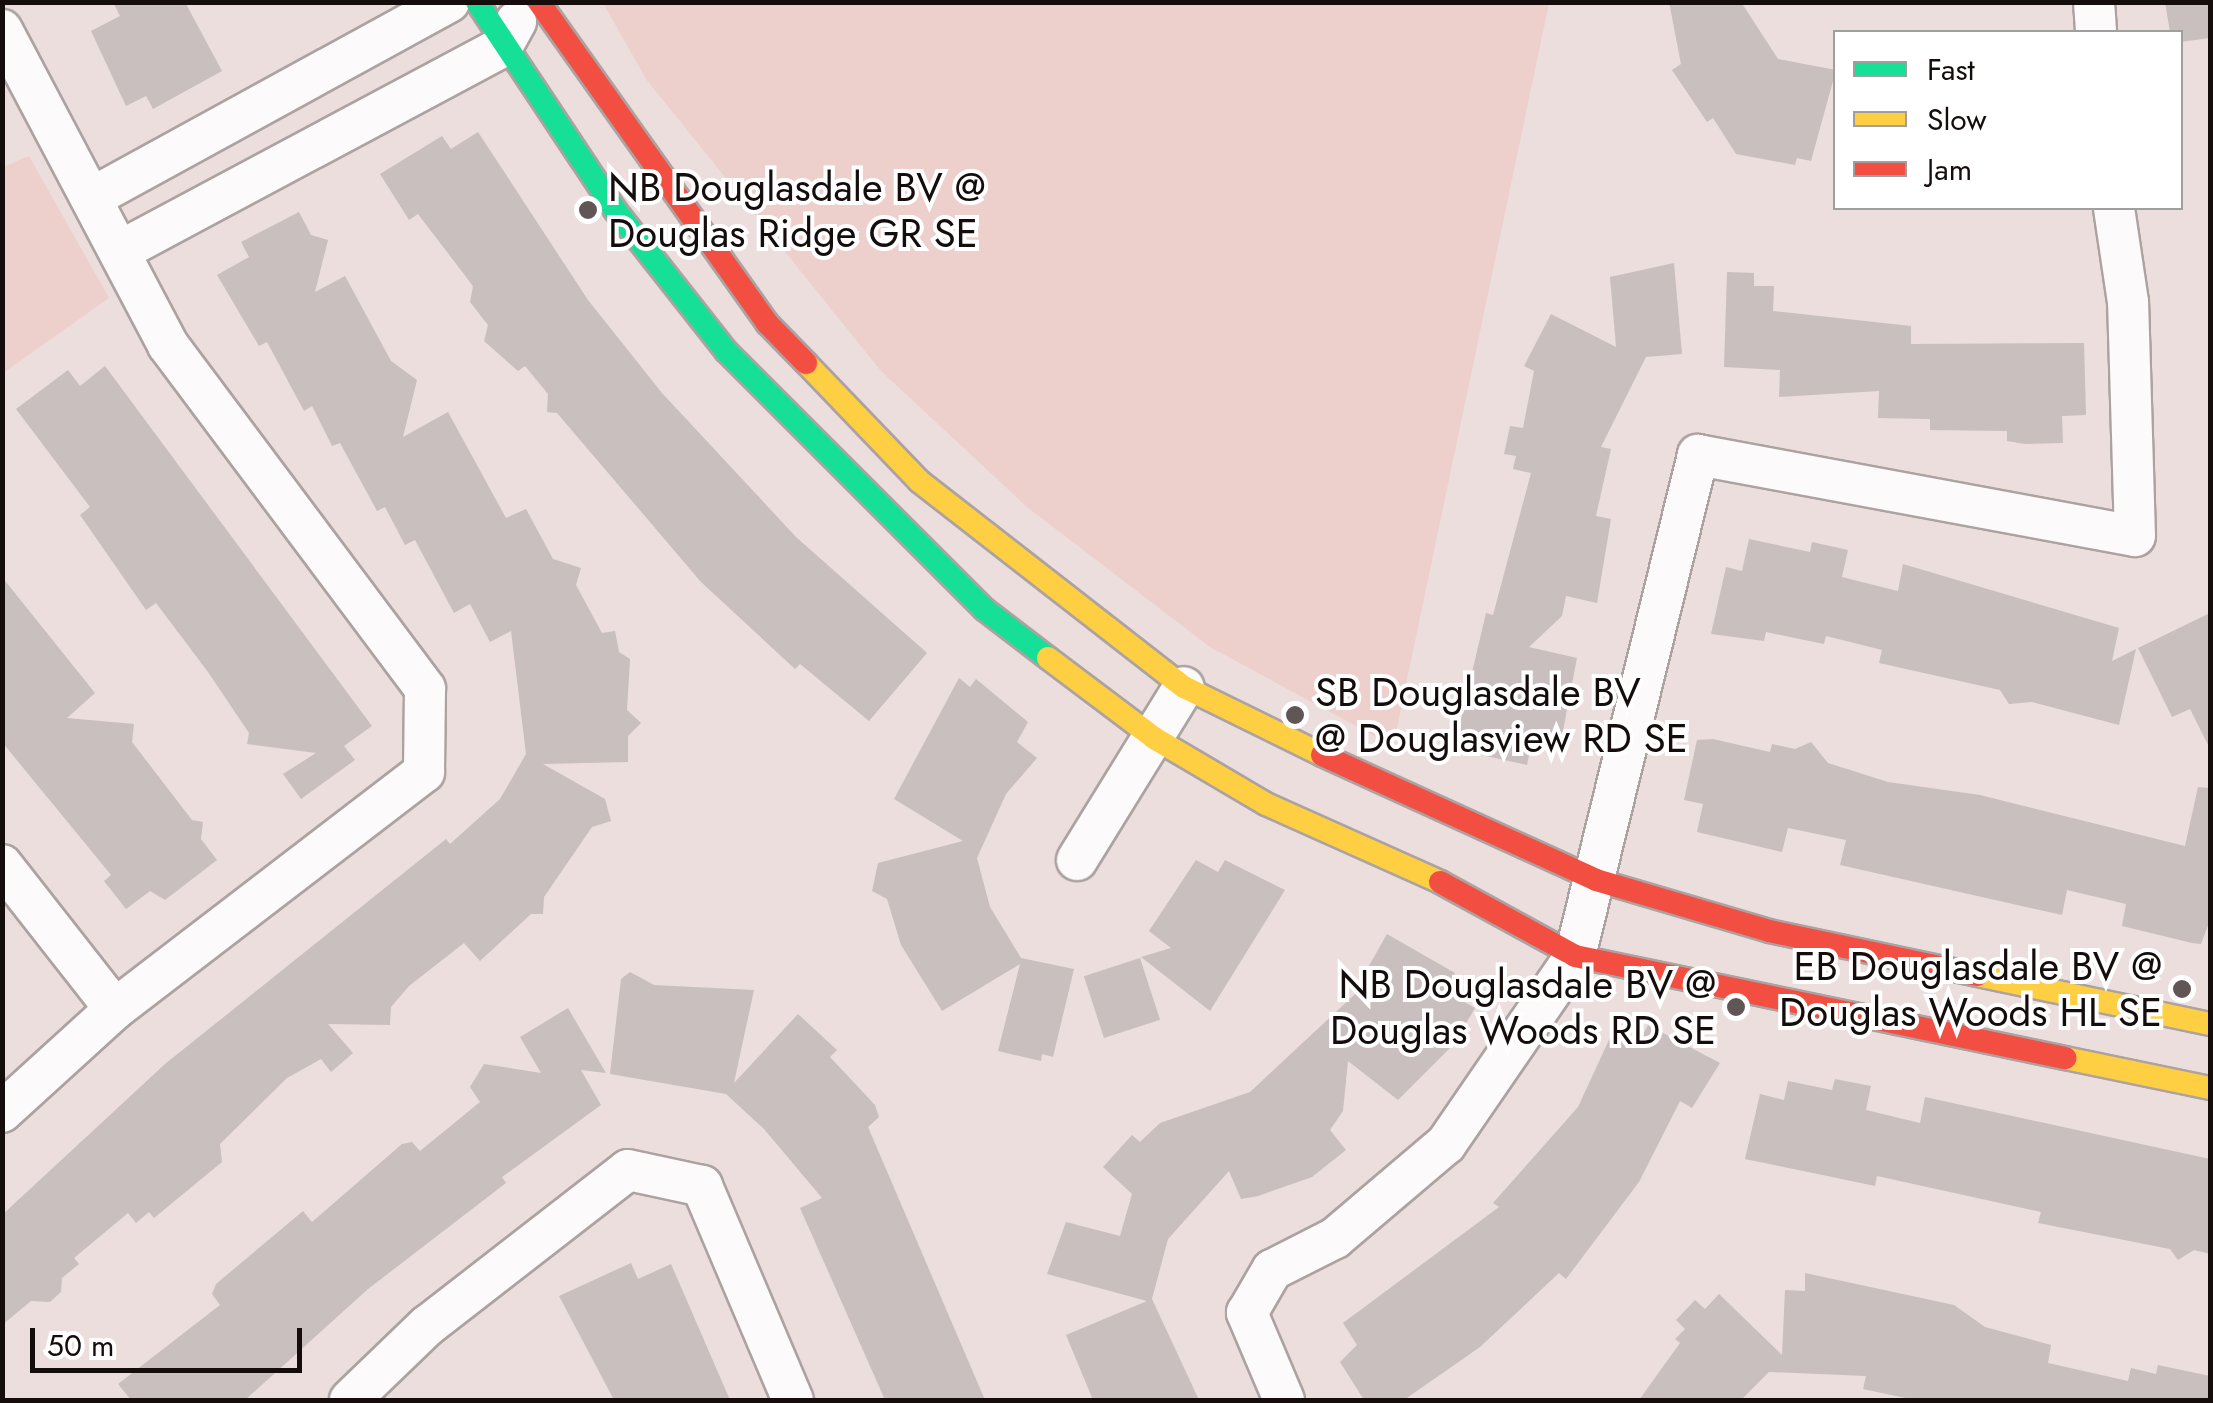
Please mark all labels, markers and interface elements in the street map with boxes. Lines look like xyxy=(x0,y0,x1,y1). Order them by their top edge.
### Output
legend xyxy=(1833,30,2183,210)
text: Fast xyxy=(1927,48,1975,91)
text: Slow xyxy=(1927,98,1987,141)
text: Jam xyxy=(1927,148,1972,191)
place label: NB Douglasdale BV @ Douglas Ridge GR SE xyxy=(608,163,985,257)
marker: NB Douglasdale BV @ Douglas Ridge GR SE xyxy=(577,199,599,221)
place label: SB Douglasdale BV @ Douglasview RD SE xyxy=(1315,668,1688,762)
marker: SB Douglasdale BV @ Douglasview RD SE xyxy=(1284,704,1306,726)
place label: EB Douglasdale BV @ Douglas Woods HL SE xyxy=(1779,942,2162,1036)
place label: NB Douglasdale BV @ Douglas Woods RD SE xyxy=(1330,960,1716,1054)
marker: EB Douglasdale BV @ Douglas Woods HL SE xyxy=(2171,978,2193,1000)
marker: NB Douglasdale BV @ Douglas Woods RD SE xyxy=(1725,996,1747,1018)
scale bar xyxy=(35,1308,308,1370)
text: 50 m xyxy=(47,1324,114,1367)

